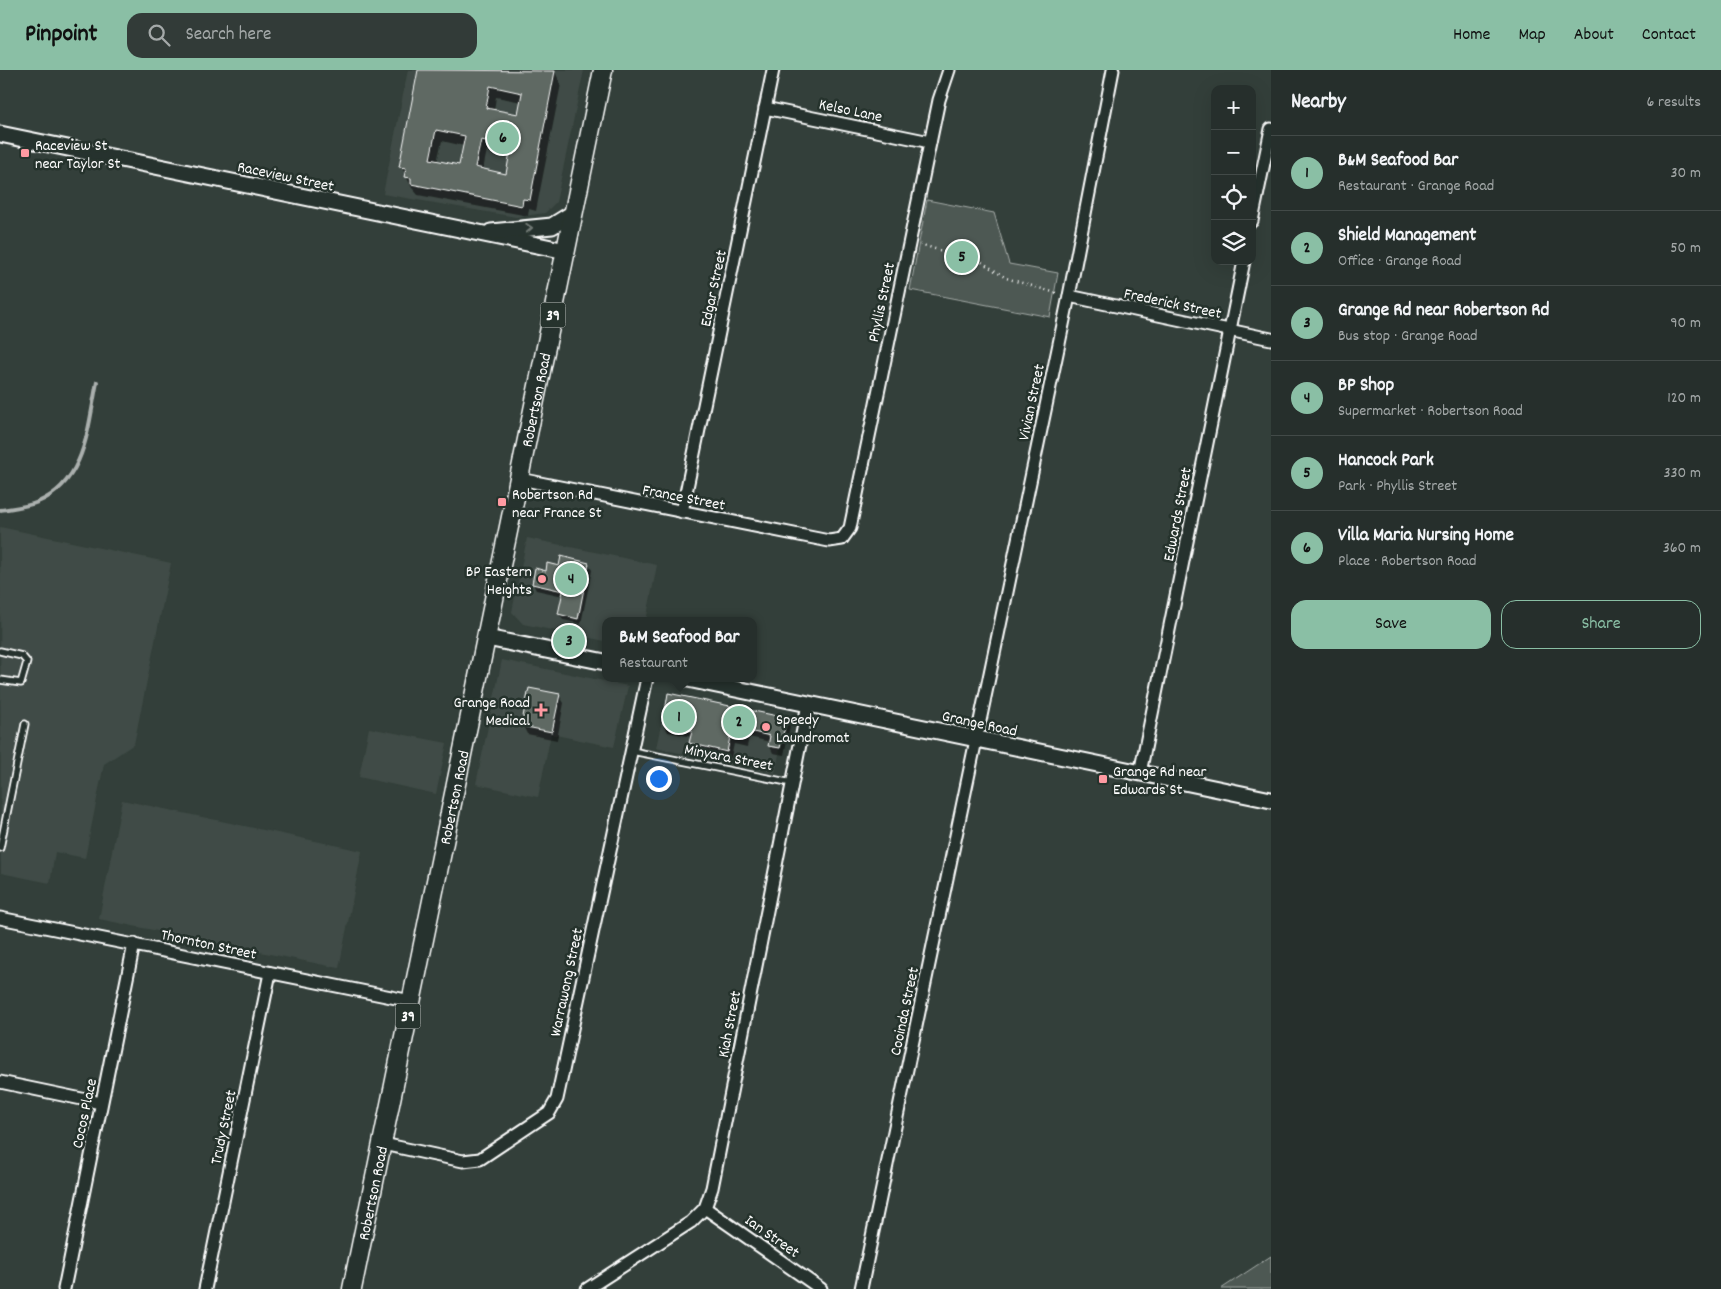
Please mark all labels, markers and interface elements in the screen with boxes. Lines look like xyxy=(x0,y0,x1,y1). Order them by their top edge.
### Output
search box xyxy=(127,13,477,58)
text: Pinpoint xyxy=(25,18,97,52)
icon: search xyxy=(145,21,173,49)
text: Search here xyxy=(185,22,271,49)
text: Home xyxy=(1453,23,1490,48)
text: Map xyxy=(1518,23,1546,48)
text: About xyxy=(1574,23,1614,48)
text: Contact xyxy=(1642,23,1696,48)
map controls xyxy=(1211,85,1256,265)
button: + xyxy=(1211,85,1256,130)
text: Nearby xyxy=(1291,88,1346,118)
text: 6 results xyxy=(1646,91,1701,114)
street label: Kelso Lane xyxy=(817,94,884,129)
pin: 6 xyxy=(487,119,519,157)
button: − xyxy=(1211,130,1256,175)
place label: Raceview St near Taylor St xyxy=(35,135,121,176)
marker: Raceview St near Taylor St xyxy=(19,147,31,159)
text: B&M Seafood Bar xyxy=(1338,148,1458,175)
street label: Raceview Street xyxy=(235,156,336,199)
text: 1 xyxy=(1305,162,1309,185)
text: 30 m xyxy=(1671,162,1701,185)
button: locate xyxy=(1211,175,1256,220)
text: Restaurant · Grange Road xyxy=(1338,175,1494,198)
button: layers xyxy=(1211,220,1256,265)
one-way arrow xyxy=(526,223,534,233)
text: Shield Management xyxy=(1338,223,1476,250)
text: 2 xyxy=(1304,237,1311,260)
text: 50 m xyxy=(1670,237,1701,260)
pin: 5 xyxy=(946,238,978,276)
street label: Edgar Street xyxy=(695,248,734,329)
text: Office · Grange Road xyxy=(1338,250,1462,273)
street label: Phyllis Street xyxy=(863,260,902,344)
street label: Frederick Street xyxy=(1122,283,1223,326)
text: Grange Rd near Robertson Rd xyxy=(1338,298,1549,325)
road number: 39 xyxy=(540,302,566,328)
text: 3 xyxy=(1303,312,1311,335)
text: 90 m xyxy=(1670,312,1701,335)
text: Bus stop · Grange Road xyxy=(1338,325,1478,348)
street label: Robertson Road xyxy=(517,351,558,449)
street label: Vivian Street xyxy=(1013,362,1052,443)
text: BP Shop xyxy=(1338,373,1394,400)
text: 4 xyxy=(1304,387,1310,410)
text: 120 m xyxy=(1667,387,1701,410)
text: Supermarket · Robertson Road xyxy=(1338,400,1523,423)
text: Hancock Park xyxy=(1338,448,1434,475)
text: 5 xyxy=(1303,462,1311,485)
text: 330 m xyxy=(1663,462,1701,485)
street label: Edwards Street xyxy=(1158,465,1199,563)
text: Park · Phyllis Street xyxy=(1338,475,1457,498)
street label: France Street xyxy=(640,479,727,518)
place label: Robertson Rd near France St xyxy=(512,484,602,525)
marker: Robertson Rd near France St xyxy=(496,496,508,508)
text: Villa Maria Nursing Home xyxy=(1338,523,1514,550)
text: 6 xyxy=(1303,537,1311,560)
text: 360 m xyxy=(1663,537,1701,560)
text: Place · Robertson Road xyxy=(1338,550,1477,573)
pin: 4 xyxy=(555,560,587,598)
place label: BP Eastern Heights xyxy=(466,561,532,602)
marker: BP Eastern Heights xyxy=(536,573,548,585)
button: Save xyxy=(1291,600,1491,649)
button: Share xyxy=(1501,600,1701,649)
popup xyxy=(602,617,757,682)
pin: 3 xyxy=(553,622,585,660)
text: B&M Seafood Bar xyxy=(619,625,740,652)
text: Restaurant xyxy=(619,652,688,675)
place label: Grange Road Medical xyxy=(453,692,530,733)
pin: 1 xyxy=(663,698,695,736)
marker: Grange Road Medical xyxy=(534,703,548,717)
pin: 2 xyxy=(723,703,755,741)
street label: Grange Road xyxy=(940,705,1019,744)
place label: Speedy Laundromat xyxy=(776,709,849,750)
marker: Speedy Laundromat xyxy=(760,721,772,733)
street label: Minyara Street xyxy=(682,739,775,778)
street label: Robertson Road xyxy=(435,749,477,847)
place label: Grange Rd near Edwards St xyxy=(1113,761,1207,802)
your location xyxy=(646,766,672,792)
marker: Grange Rd near Edwards St xyxy=(1097,773,1109,785)
street label: Thornton Street xyxy=(159,924,258,967)
street label: Warrawong Street xyxy=(545,926,590,1039)
street label: Cooinda Street xyxy=(885,965,926,1058)
street label: Kiah Street xyxy=(713,989,748,1060)
road number: 39 xyxy=(396,1004,420,1028)
street label: Cocos Place xyxy=(67,1076,104,1151)
street label: Trudy Street xyxy=(205,1088,244,1167)
street label: Robertson Road xyxy=(353,1144,395,1243)
street label: Ian Street xyxy=(739,1210,804,1264)

